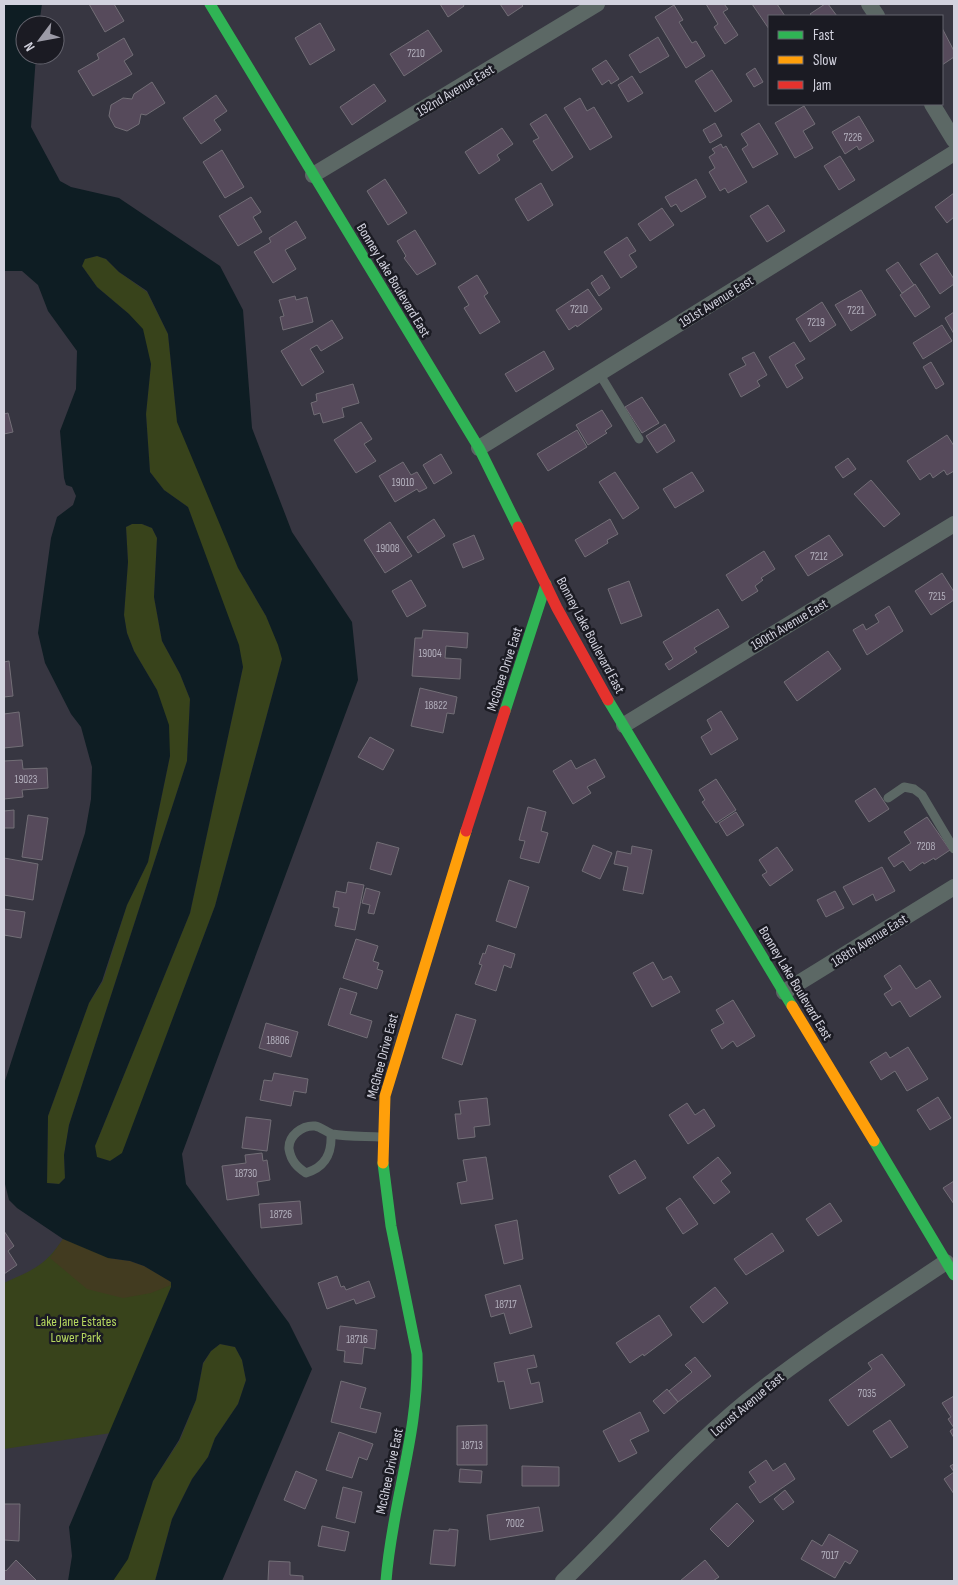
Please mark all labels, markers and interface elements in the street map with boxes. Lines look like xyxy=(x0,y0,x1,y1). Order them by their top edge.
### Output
north arrow xyxy=(15,15,65,65)
legend xyxy=(768,15,943,105)
text: Fast xyxy=(813,26,835,45)
text: N xyxy=(20,39,39,54)
house number: 7210 xyxy=(407,47,425,60)
text: Slow xyxy=(813,51,837,70)
street label: 192nd Avenue East xyxy=(413,61,497,120)
text: Jam xyxy=(812,76,831,95)
house number: 7226 xyxy=(844,131,862,144)
street label: Bonney Lake Boulevard East xyxy=(353,220,434,340)
street label: 191st Avenue East xyxy=(676,272,756,331)
house number: 7210 xyxy=(570,303,588,316)
house number: 7221 xyxy=(847,304,865,317)
house number: 7219 xyxy=(807,316,825,329)
house number: 19010 xyxy=(392,476,414,489)
house number: 19008 xyxy=(376,542,400,555)
house number: 7212 xyxy=(810,550,828,563)
street label: Bonney Lake Boulevard East xyxy=(553,574,628,696)
house number: 7215 xyxy=(928,590,946,603)
street label: 190th Avenue East xyxy=(748,595,831,654)
street label: McGhee Drive East xyxy=(483,625,526,713)
house number: 19004 xyxy=(418,647,442,660)
house number: 18822 xyxy=(425,699,448,712)
house number: 19023 xyxy=(15,773,38,786)
house number: 7208 xyxy=(917,840,935,853)
street label: 188th Avenue East xyxy=(828,910,910,971)
street label: Bonney Lake Boulevard East xyxy=(755,923,836,1043)
street label: McGhee Drive East xyxy=(363,1012,402,1101)
house number: 18806 xyxy=(266,1034,290,1047)
house number: 18730 xyxy=(235,1167,257,1180)
house number: 18726 xyxy=(270,1208,292,1221)
house number: 18717 xyxy=(495,1298,517,1311)
park label: Lake Jane Estates Lower Park xyxy=(36,1313,116,1346)
house number: 18716 xyxy=(346,1333,368,1346)
street label: Locust Avenue East xyxy=(707,1369,787,1440)
house number: 7035 xyxy=(858,1387,876,1400)
street label: McGhee Drive East xyxy=(372,1427,407,1516)
house number: 18713 xyxy=(461,1439,483,1452)
house number: 7002 xyxy=(506,1517,525,1530)
house number: 7017 xyxy=(821,1549,839,1562)

